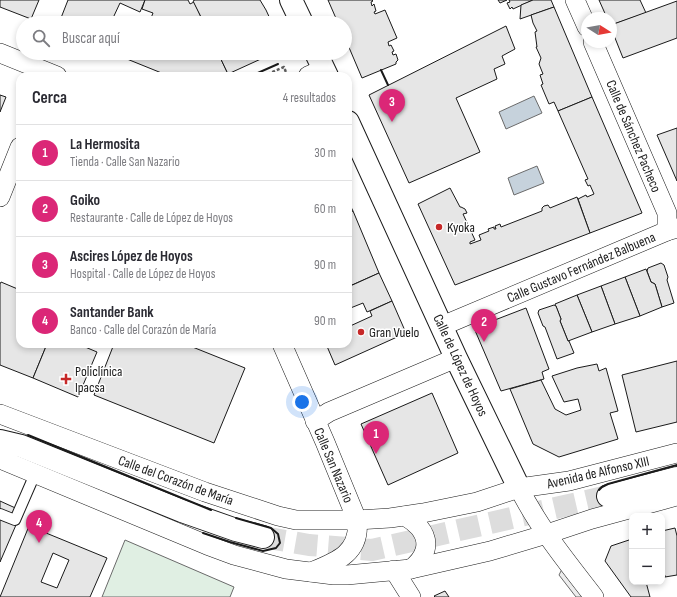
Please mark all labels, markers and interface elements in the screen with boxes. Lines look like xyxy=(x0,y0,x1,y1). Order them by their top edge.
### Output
north arrow xyxy=(581,12,617,48)
search box xyxy=(16,16,352,60)
icon: search xyxy=(30,27,52,49)
text: Buscar aquí xyxy=(62,29,120,48)
street label: Calle de Sánchez Pacheco xyxy=(602,78,665,195)
text: Cerca xyxy=(32,88,67,108)
pin: 3 xyxy=(379,89,405,122)
text: 4 resultados xyxy=(283,90,336,106)
text: La Hermosita xyxy=(70,135,140,154)
text: 1 xyxy=(42,145,48,161)
text: 30 m xyxy=(314,145,336,161)
text: Tienda · Calle San Nazario xyxy=(70,154,180,170)
text: Goiko xyxy=(70,191,100,210)
text: 2 xyxy=(42,201,48,217)
text: 60 m xyxy=(314,201,336,217)
text: Restaurante · Calle de López de Hoyos xyxy=(70,210,233,226)
place label: Kyoka xyxy=(447,219,475,236)
marker: Kyoka xyxy=(434,222,444,232)
street label: Calle Gustavo Fernández Balbuena xyxy=(504,228,658,306)
text: Ascires López de Hoyos xyxy=(70,247,193,266)
text: 3 xyxy=(42,257,48,273)
text: 90 m xyxy=(314,257,336,273)
text: Hospital · Calle de López de Hoyos xyxy=(70,266,215,282)
text: Santander Bank xyxy=(70,303,154,322)
pin: 2 xyxy=(471,309,497,342)
street label: Calle de López de Hoyos xyxy=(429,311,492,419)
text: 4 xyxy=(42,313,48,329)
text: 90 m xyxy=(314,313,336,329)
text: Banco · Calle del Corazón de María xyxy=(70,322,216,338)
place label: Gran Vuelo xyxy=(369,324,420,341)
marker: Gran Vuelo xyxy=(356,327,366,337)
place label: Policlínica Ipacsa xyxy=(75,363,122,396)
marker: Policlínica Ipacsa xyxy=(60,373,72,385)
your location xyxy=(292,392,312,412)
pin: 1 xyxy=(363,421,389,454)
street label: Calle San Nazario xyxy=(310,425,357,506)
street label: Calle del Corazón de María xyxy=(116,452,236,509)
street label: Avenida de Alfonso XIII xyxy=(544,452,651,493)
pin: 4 xyxy=(26,510,52,543)
map controls xyxy=(629,513,665,585)
button: + xyxy=(629,513,665,549)
button: − xyxy=(629,549,665,585)

